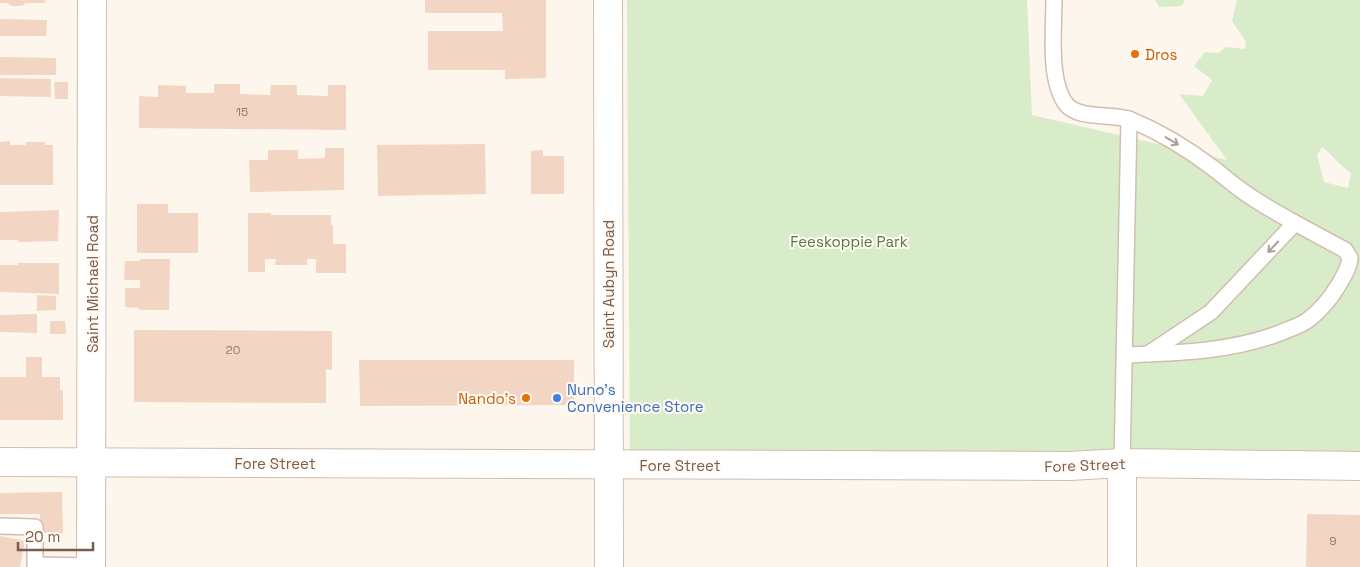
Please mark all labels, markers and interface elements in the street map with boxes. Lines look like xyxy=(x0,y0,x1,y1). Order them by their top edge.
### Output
place label: Dros xyxy=(1145,45,1178,64)
marker: Dros xyxy=(1129,48,1141,60)
house number: 15 xyxy=(236,104,248,120)
one-way arrow xyxy=(1164,137,1178,147)
street label: Saint Michael Road xyxy=(83,215,102,353)
street label: Saint Aubyn Road xyxy=(599,220,618,348)
park label: Feeskoppie Park xyxy=(790,232,908,251)
one-way arrow xyxy=(1267,240,1279,253)
house number: 20 xyxy=(226,342,240,358)
place label: Nuno's Convenience Store xyxy=(567,380,704,416)
place label: Nando's xyxy=(458,389,516,408)
marker: Nando's xyxy=(520,392,532,404)
marker: Nuno's Convenience Store xyxy=(551,392,563,404)
street label: Fore Street xyxy=(234,454,316,473)
street label: Fore Street xyxy=(1044,454,1126,476)
street label: Fore Street xyxy=(639,456,721,475)
scale bar xyxy=(18,520,92,552)
text: 20 m xyxy=(25,527,60,546)
house number: 9 xyxy=(1329,533,1337,549)

